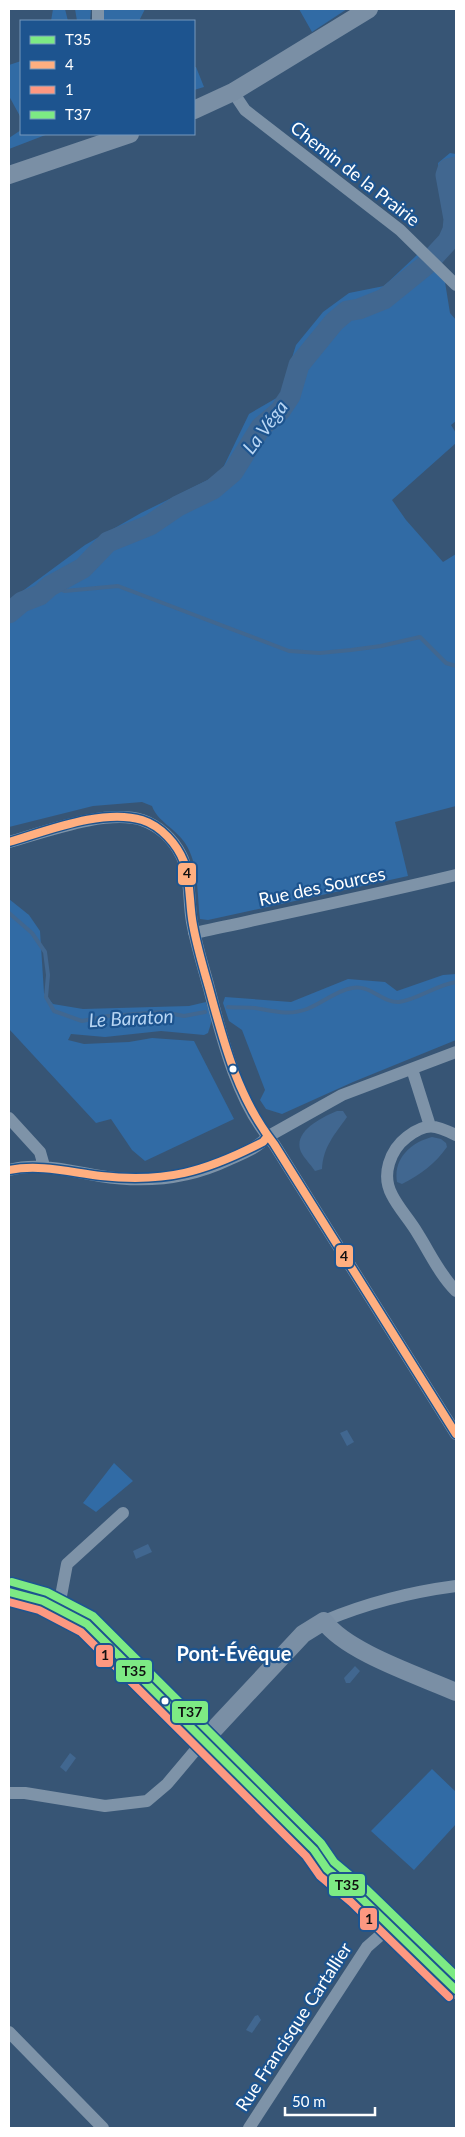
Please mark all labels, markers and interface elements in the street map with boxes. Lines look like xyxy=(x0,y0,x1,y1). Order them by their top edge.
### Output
legend xyxy=(20,20,195,135)
text: T35 xyxy=(65,30,91,48)
text: 4 xyxy=(65,55,74,73)
text: 1 xyxy=(65,80,74,98)
text: T37 xyxy=(65,105,92,123)
street label: Chemin de la Prairie xyxy=(287,116,425,231)
water label: La Véga xyxy=(237,396,292,458)
line badge: 4 xyxy=(177,862,197,886)
street label: Rue des Sources xyxy=(256,862,387,910)
text: 4 xyxy=(183,864,191,881)
water label: Le Baraton xyxy=(88,1004,174,1031)
unlabelled marker xyxy=(228,1064,238,1074)
line badge: 4 xyxy=(335,1244,354,1268)
text: 4 xyxy=(340,1247,348,1264)
district label: Pont-Évêque xyxy=(177,1641,292,1665)
line badge: 1 xyxy=(95,1644,114,1668)
text: 1 xyxy=(101,1646,109,1663)
line badge: T35 xyxy=(115,1659,153,1683)
text: T35 xyxy=(122,1662,146,1679)
unlabelled marker xyxy=(160,1696,170,1706)
line badge: T37 xyxy=(171,1700,209,1724)
text: T37 xyxy=(178,1703,202,1720)
line badge: T35 xyxy=(328,1873,366,1897)
text: T35 xyxy=(335,1876,359,1893)
line badge: 1 xyxy=(359,1907,378,1931)
text: 1 xyxy=(365,1910,373,1927)
street label: Rue Francisque Cartallier xyxy=(230,1938,356,2115)
scale bar xyxy=(285,2084,375,2116)
text: 50 m xyxy=(292,2092,326,2110)

